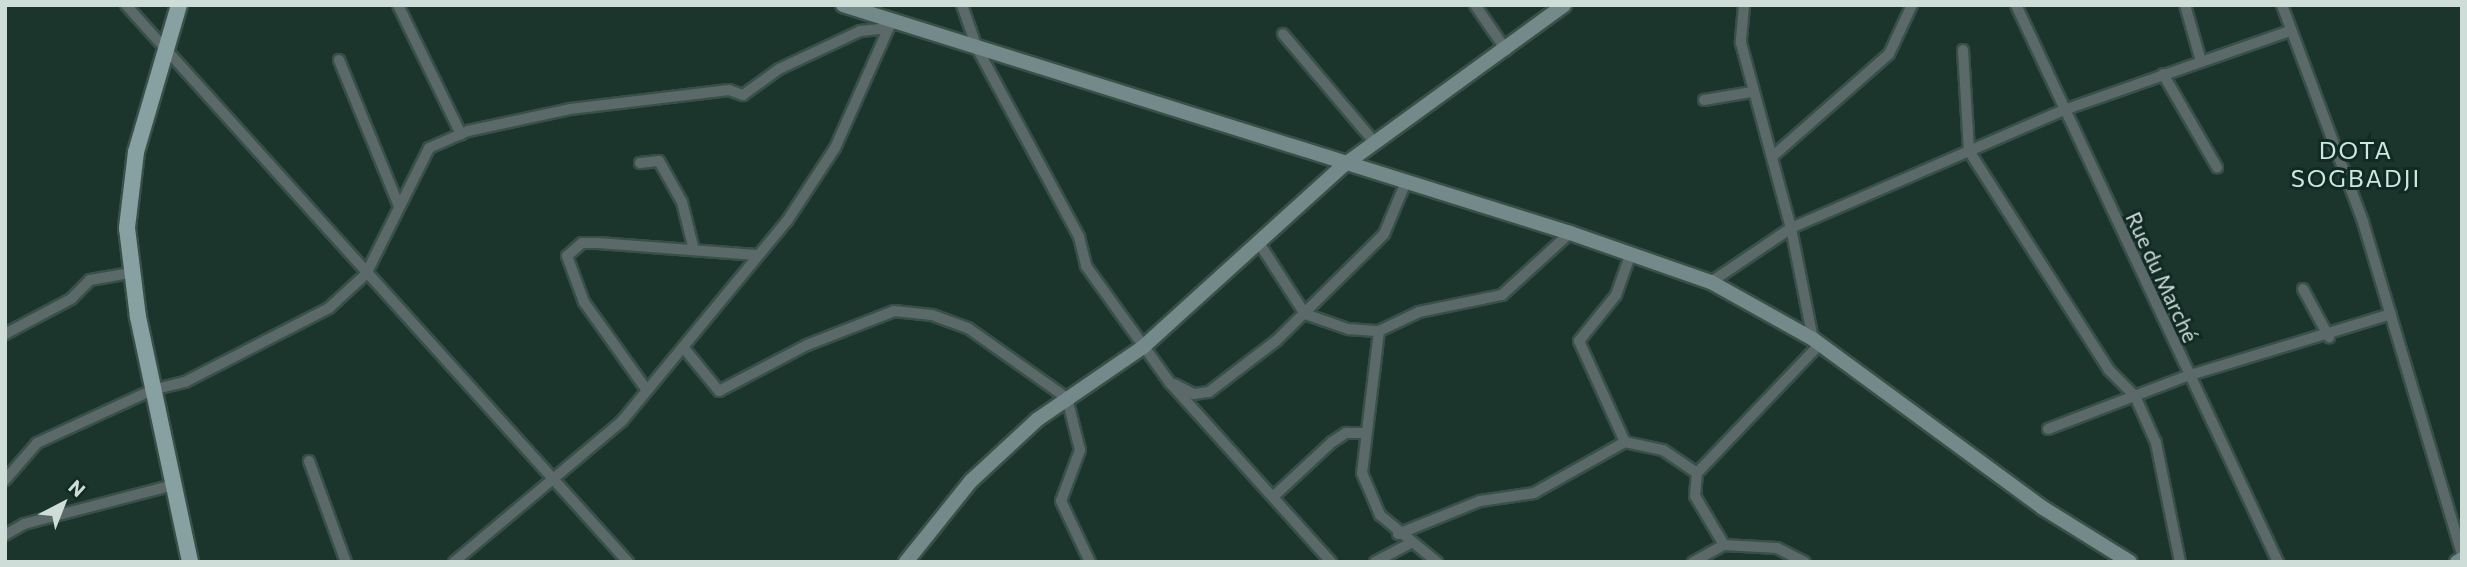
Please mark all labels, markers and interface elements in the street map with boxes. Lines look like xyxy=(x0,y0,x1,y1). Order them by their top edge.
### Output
district label: DOTA SOGBADJI xyxy=(2292,136,2420,192)
street label: Rue du Marché xyxy=(2121,208,2203,346)
north arrow xyxy=(28,469,98,539)
text: N xyxy=(64,475,90,501)

